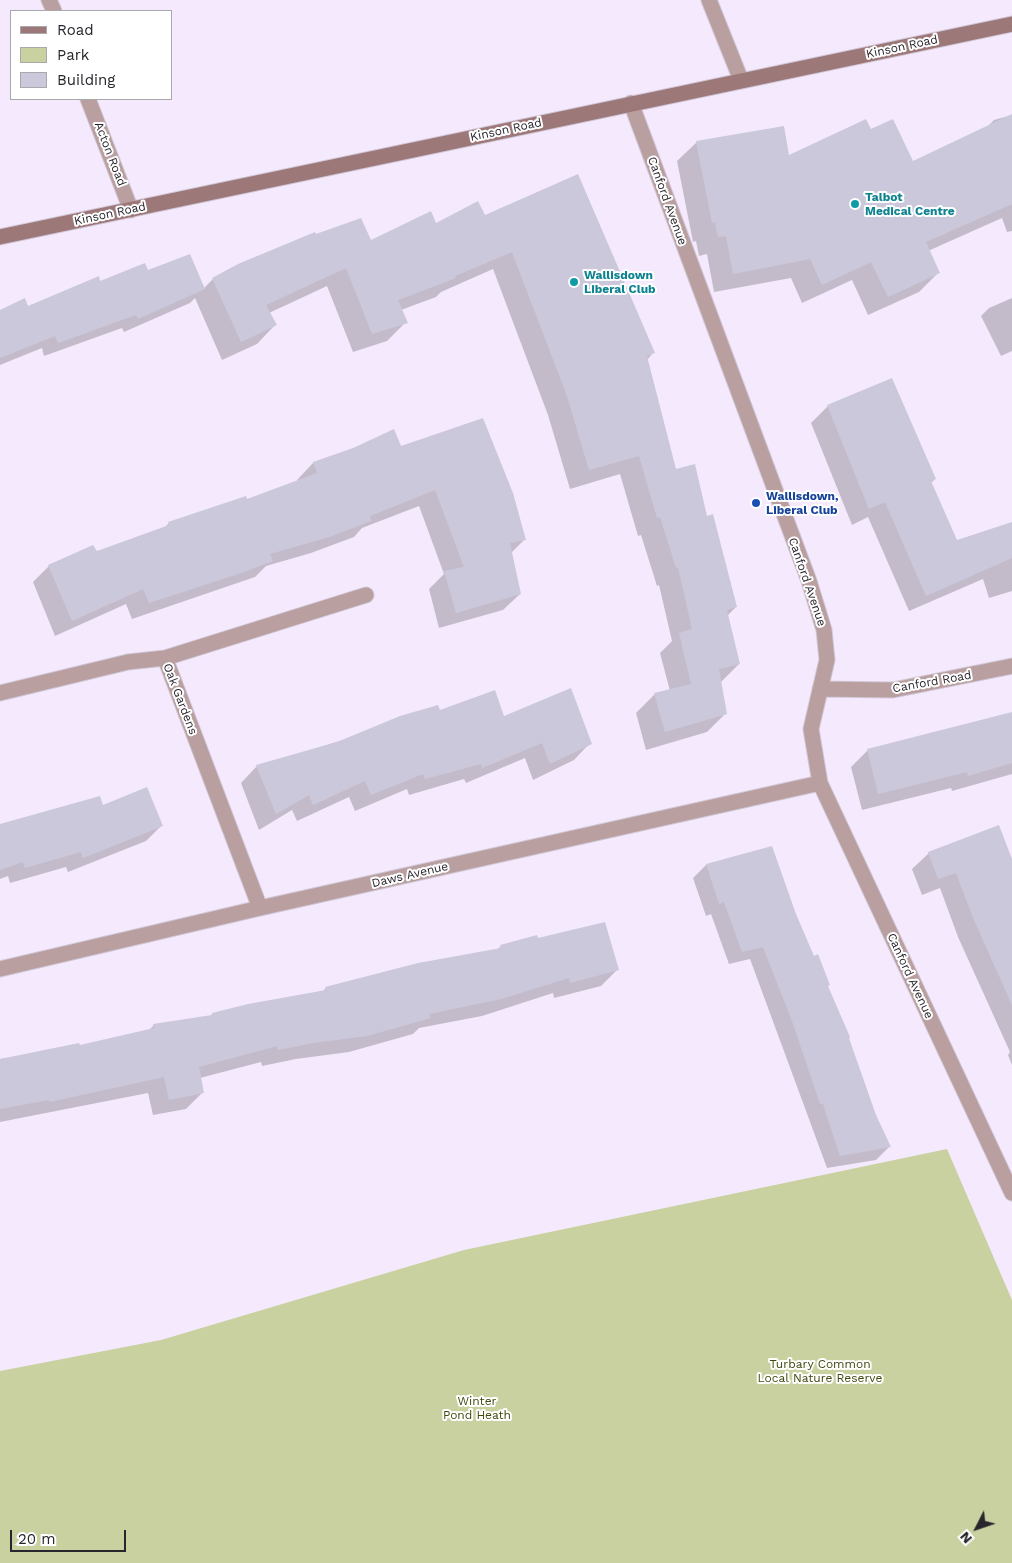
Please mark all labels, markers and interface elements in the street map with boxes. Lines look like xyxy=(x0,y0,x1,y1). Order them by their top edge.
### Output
legend xyxy=(10,10,172,100)
text: Road xyxy=(57,21,94,39)
street label: Kinson Road xyxy=(865,32,939,62)
text: Park xyxy=(57,46,89,64)
text: Building xyxy=(57,71,115,89)
street label: Kinson Road xyxy=(469,115,543,145)
street label: Acton Road xyxy=(91,120,129,188)
street label: Canford Avenue xyxy=(644,155,690,247)
place label: Talbot Medical Centre xyxy=(865,190,955,218)
marker: Talbot Medical Centre xyxy=(849,198,861,210)
street label: Kinson Road xyxy=(73,199,147,229)
place label: Wallisdown Liberal Club xyxy=(584,268,656,296)
marker: Wallisdown Liberal Club xyxy=(568,276,580,288)
place label: Wallisdown, Liberal Club xyxy=(766,489,838,517)
marker: Wallisdown, Liberal Club xyxy=(750,497,762,509)
street label: Canford Avenue xyxy=(785,536,829,628)
street label: Oak Gardens xyxy=(160,661,200,737)
street label: Canford Road xyxy=(891,668,973,696)
street label: Daws Avenue xyxy=(370,859,450,891)
street label: Canford Avenue xyxy=(884,931,936,1021)
park label: Turbary Common Local Nature Reserve xyxy=(758,1357,882,1385)
park label: Winter Pond Heath xyxy=(443,1394,511,1422)
north arrow xyxy=(952,1503,1002,1553)
scale bar xyxy=(12,1520,129,1552)
text: N xyxy=(956,1529,975,1547)
text: 20 m xyxy=(18,1530,56,1548)

